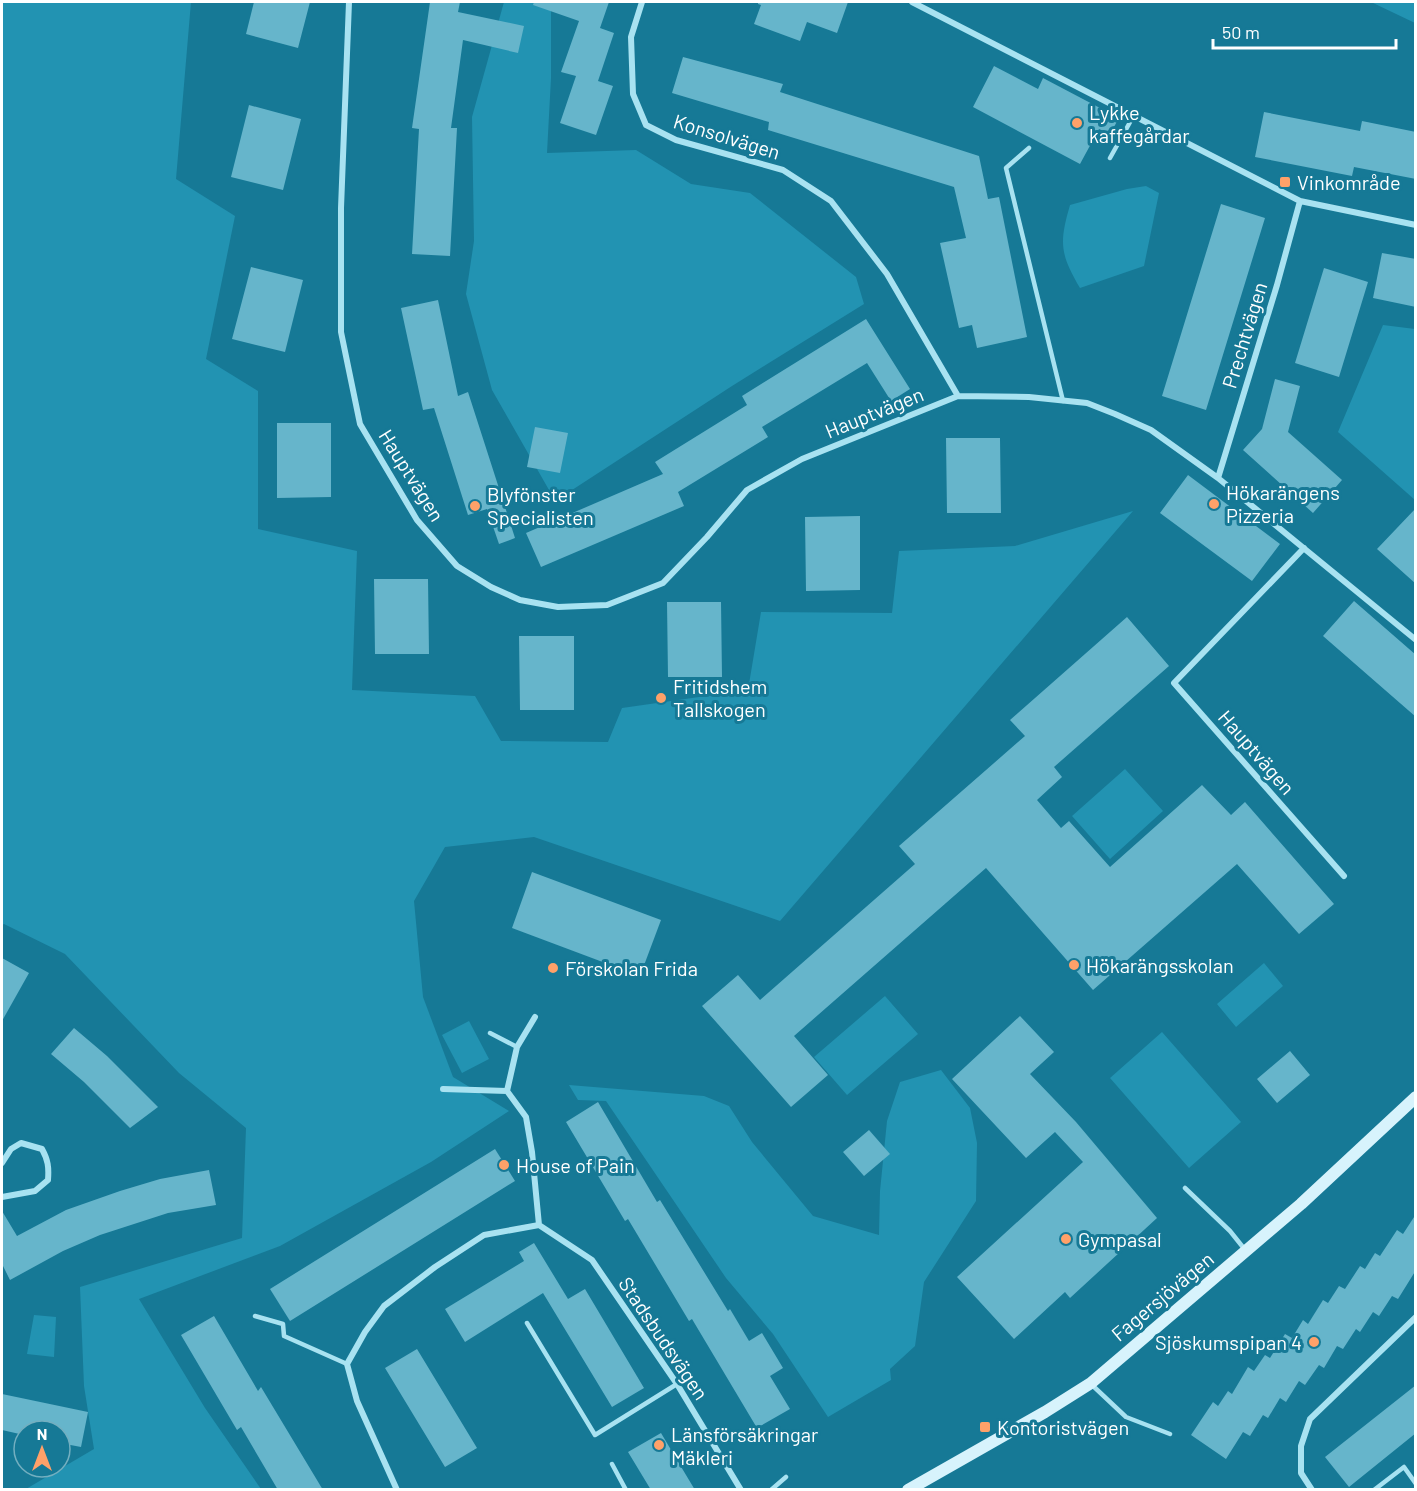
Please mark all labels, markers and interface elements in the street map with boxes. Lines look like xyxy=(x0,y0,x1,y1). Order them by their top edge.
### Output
scale bar xyxy=(1213,12,1396,50)
text: 50 m xyxy=(1222,21,1260,43)
place label: Lykke kaffegårdar xyxy=(1089,100,1189,147)
street label: Konsolvägen xyxy=(671,108,783,164)
marker: Lykke kaffegårdar xyxy=(1070,116,1084,130)
place label: Vinkområde xyxy=(1297,170,1401,194)
marker: Vinkområde xyxy=(1278,175,1292,189)
street label: Prechtvägen xyxy=(1216,279,1272,391)
street label: Hauptvägen xyxy=(821,381,927,443)
street label: Hauptvägen xyxy=(374,425,450,525)
place label: Hökarängens Pizzeria xyxy=(1226,480,1340,527)
place label: Blyfönster Specialisten xyxy=(487,482,594,529)
marker: Hökarängens Pizzeria xyxy=(1207,497,1221,511)
marker: Blyfönster Specialisten xyxy=(468,499,482,513)
place label: Fritidshem Tallskogen xyxy=(673,674,767,721)
marker: Fritidshem Tallskogen xyxy=(654,691,668,705)
street label: Hauptvägen xyxy=(1214,705,1300,799)
place label: Hökarängsskolan xyxy=(1086,953,1234,977)
place label: Förskolan Frida xyxy=(565,956,698,980)
marker: Hökarängsskolan xyxy=(1067,958,1081,972)
marker: Förskolan Frida xyxy=(546,961,560,975)
place label: House of Pain xyxy=(516,1153,635,1177)
marker: House of Pain xyxy=(497,1158,511,1172)
place label: Gympasal xyxy=(1078,1227,1162,1251)
marker: Gympasal xyxy=(1059,1232,1073,1246)
street label: Fagersjövägen xyxy=(1106,1246,1218,1346)
street label: Stadsbudsvägen xyxy=(614,1272,714,1404)
place label: Sjöskumspipan 4 xyxy=(1155,1330,1302,1354)
marker: Sjöskumspipan 4 xyxy=(1307,1335,1321,1349)
place label: Kontoristvägen xyxy=(997,1415,1129,1439)
north arrow xyxy=(12,1419,72,1479)
marker: Kontoristvägen xyxy=(978,1420,992,1434)
place label: Länsförsäkringar Mäkleri xyxy=(671,1422,818,1469)
text: N xyxy=(37,1424,47,1443)
marker: Länsförsäkringar Mäkleri xyxy=(652,1438,666,1452)

